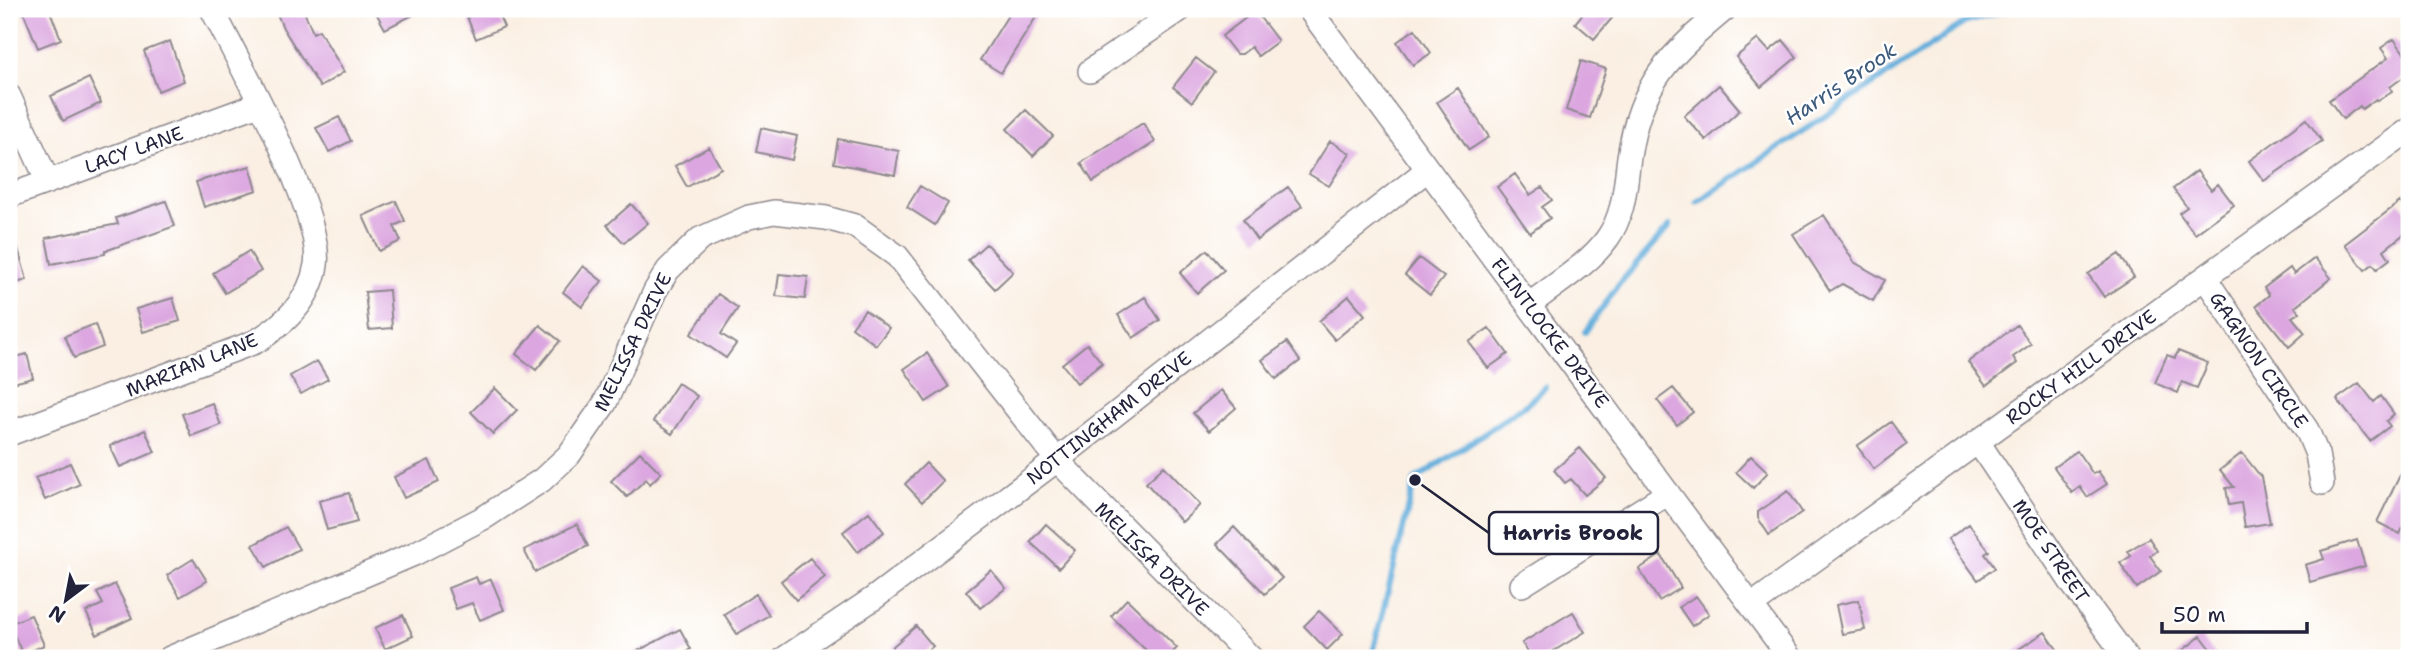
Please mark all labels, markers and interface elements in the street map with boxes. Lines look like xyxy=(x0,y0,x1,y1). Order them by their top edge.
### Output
water label: Harris Brook xyxy=(1780,36,1902,132)
street label: LACY LANE xyxy=(81,121,187,179)
street label: FLINTLOCKE DRIVE xyxy=(1485,253,1615,413)
street label: MELISSA DRIVE xyxy=(589,268,678,416)
street label: GAGNON CIRCLE xyxy=(2204,287,2314,433)
street label: ROCKY HILL DRIVE xyxy=(2001,304,2161,430)
street label: MARIAN LANE xyxy=(122,327,262,403)
street label: NOTTINGHAM DRIVE xyxy=(1021,346,1197,490)
street label: MOE STREET xyxy=(2007,494,2095,608)
street label: MELISSA DRIVE xyxy=(1090,497,1215,622)
callout: Harris Brook xyxy=(1489,512,1658,554)
text: Harris Brook xyxy=(1503,519,1643,547)
north arrow xyxy=(32,566,102,636)
scale bar xyxy=(2162,590,2308,634)
text: N xyxy=(44,599,70,629)
text: 50 m xyxy=(2173,601,2226,629)

